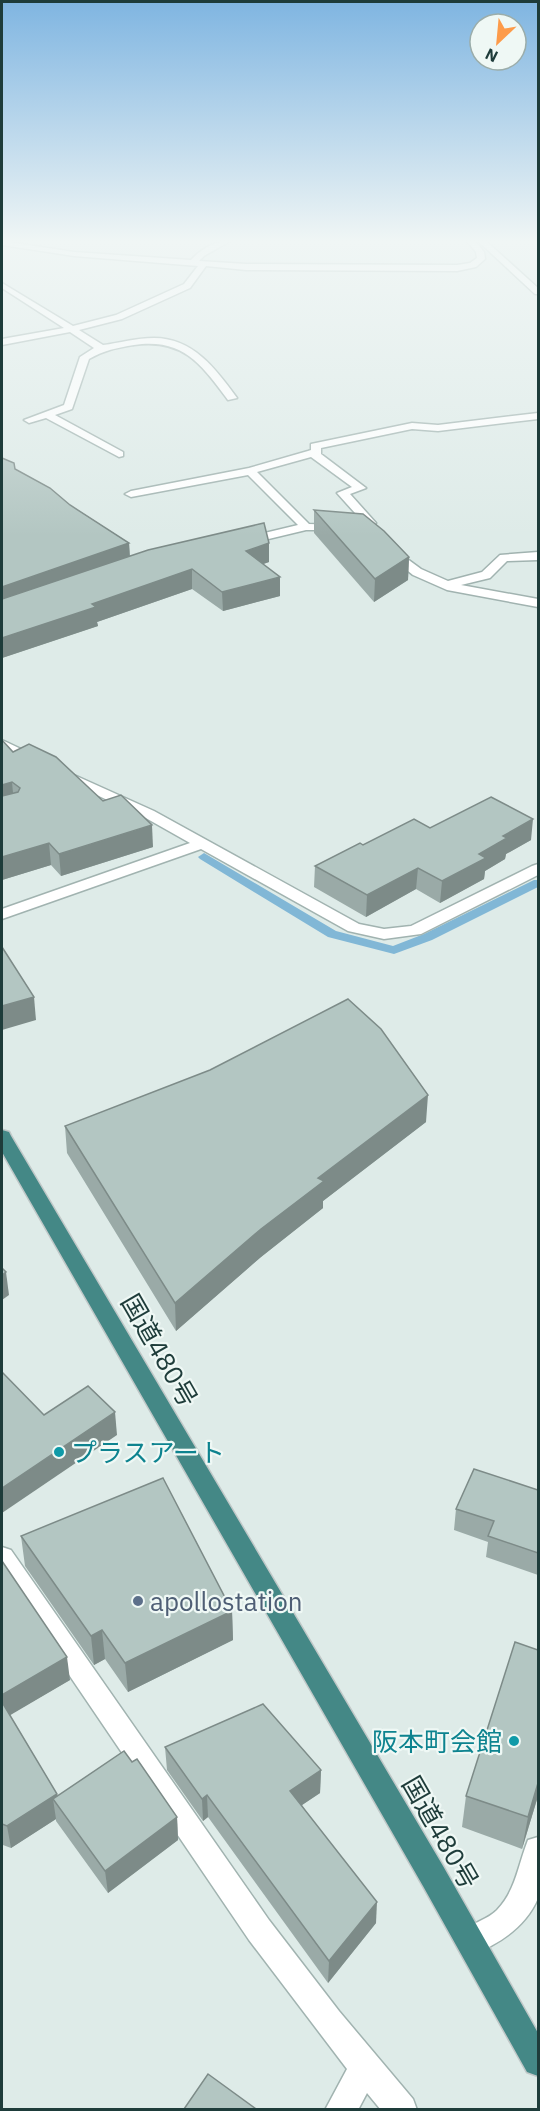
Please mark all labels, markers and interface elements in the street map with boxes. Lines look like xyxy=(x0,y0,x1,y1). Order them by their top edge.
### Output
north arrow xyxy=(468,12,528,72)
text: N xyxy=(482,44,501,67)
street label: 国道480号 xyxy=(114,1287,206,1413)
place label: プラスアート xyxy=(71,1435,225,1469)
marker: プラスアート xyxy=(52,1445,66,1459)
place label: apollostation xyxy=(150,1584,303,1618)
marker: apollostation xyxy=(131,1594,145,1608)
place label: 阪本町会館 xyxy=(372,1724,502,1758)
marker: 阪本町会館 xyxy=(507,1734,521,1748)
street label: 国道480号 xyxy=(395,1769,487,1895)

